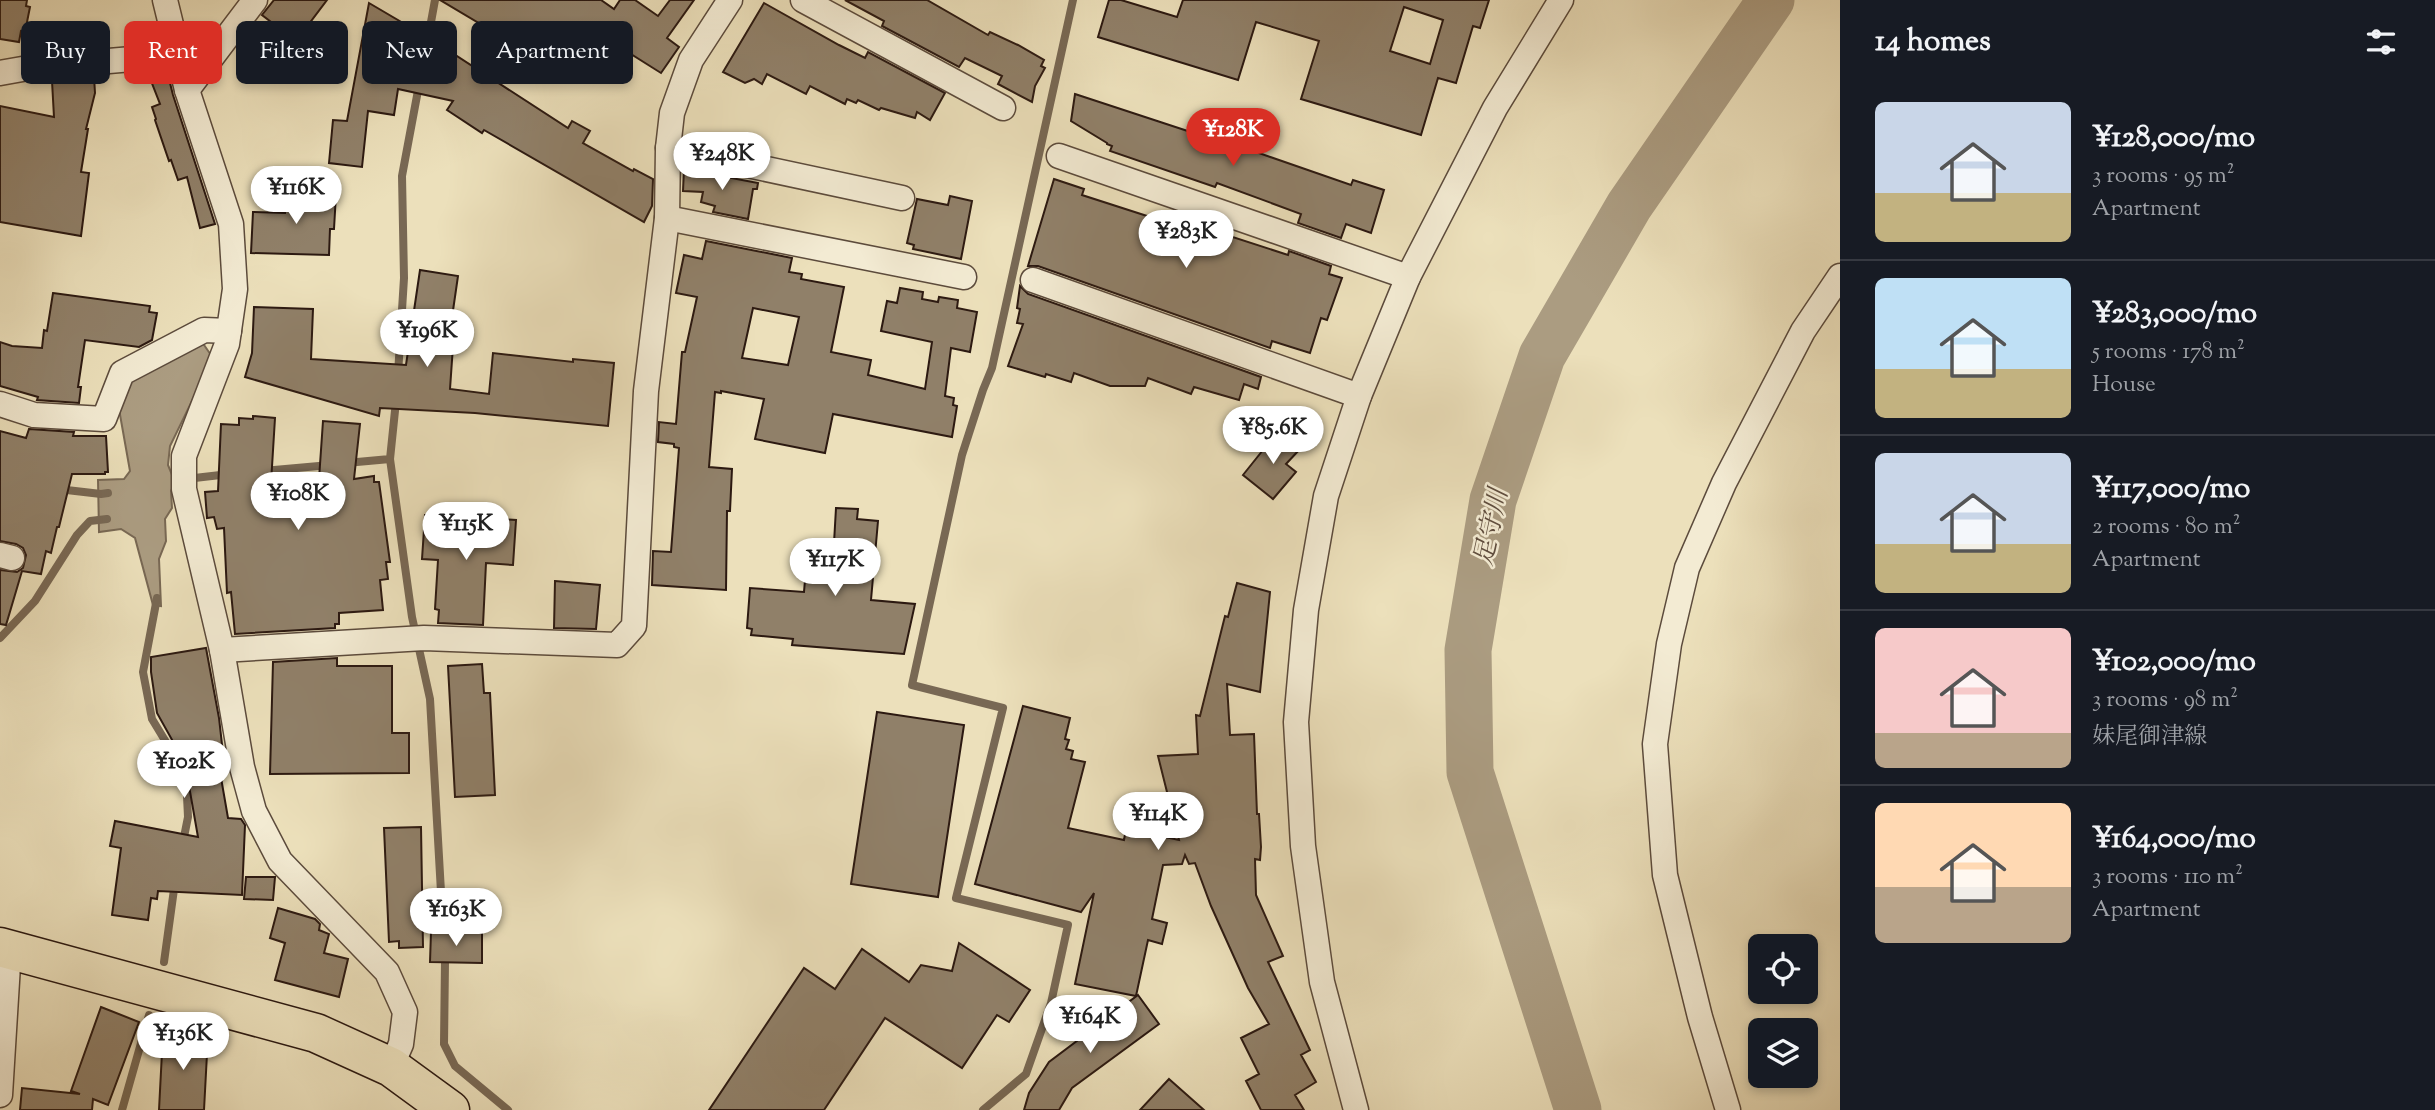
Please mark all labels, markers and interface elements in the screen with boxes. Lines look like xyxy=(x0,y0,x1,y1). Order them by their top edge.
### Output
chip: Buy xyxy=(21,21,110,84)
chip: Rent xyxy=(124,21,222,84)
chip: Filters xyxy=(236,21,348,84)
chip: New xyxy=(362,21,457,84)
chip: Apartment xyxy=(471,21,633,84)
text: 14 homes xyxy=(1875,21,1991,64)
icon: filters xyxy=(2362,23,2400,61)
pin: ¥128K xyxy=(1184,108,1282,168)
text: ¥128K xyxy=(1202,114,1264,147)
text: ¥128,000/mo xyxy=(2092,117,2255,160)
icon: home xyxy=(1931,130,2015,214)
pin: ¥248K xyxy=(673,132,771,192)
text: ¥248K xyxy=(689,138,755,171)
text: 3 rooms · 95 m² xyxy=(2092,160,2235,193)
pin: ¥116K xyxy=(247,166,345,226)
text: ¥116K xyxy=(267,172,325,205)
text: Apartment xyxy=(2092,193,2201,226)
pin: ¥283K xyxy=(1137,210,1235,270)
text: ¥283K xyxy=(1155,216,1217,249)
text: ¥283,000/mo xyxy=(2092,293,2257,336)
icon: home xyxy=(1931,306,2015,390)
pin: ¥196K xyxy=(378,310,476,369)
text: ¥196K xyxy=(396,315,458,348)
text: 5 rooms · 178 m² xyxy=(2092,336,2245,369)
text: House xyxy=(2092,369,2156,402)
pin: ¥85.6K xyxy=(1216,406,1330,466)
text: ¥85.6K xyxy=(1239,412,1307,445)
text: ¥117,000/mo xyxy=(2092,468,2250,511)
pin: ¥108K xyxy=(249,472,347,532)
text: ¥108K xyxy=(267,478,329,511)
icon: home xyxy=(1931,481,2015,565)
water label: 足守川 xyxy=(1466,483,1519,570)
pin: ¥115K xyxy=(417,503,515,562)
text: ¥115K xyxy=(439,508,493,541)
text: 2 rooms · 80 m² xyxy=(2092,511,2240,544)
pin: ¥117K xyxy=(786,538,884,598)
text: ¥117K xyxy=(806,544,864,577)
text: Apartment xyxy=(2092,544,2201,577)
text: ¥102,000/mo xyxy=(2092,641,2256,684)
icon: home xyxy=(1931,656,2015,740)
text: 3 rooms · 98 m² xyxy=(2092,684,2238,717)
text: 妹尾御津線 xyxy=(2092,721,2207,754)
pin: ¥102K xyxy=(135,740,233,800)
text: ¥102K xyxy=(153,746,215,779)
pin: ¥114K xyxy=(1109,792,1207,852)
text: ¥114K xyxy=(1129,798,1187,831)
text: ¥164,000/mo xyxy=(2092,818,2256,861)
icon: home xyxy=(1931,831,2015,915)
text: 3 rooms · 110 m² xyxy=(2092,861,2243,894)
pin: ¥163K xyxy=(407,888,505,948)
text: ¥163K xyxy=(426,894,486,927)
text: Apartment xyxy=(2092,894,2201,927)
map controls xyxy=(1748,934,1818,1088)
button: locate xyxy=(1748,934,1818,1004)
pin: ¥164K xyxy=(1041,996,1139,1055)
text: ¥164K xyxy=(1059,1001,1121,1034)
pin: ¥136K xyxy=(134,1012,232,1072)
text: ¥136K xyxy=(153,1018,213,1051)
button: layers xyxy=(1748,1018,1818,1088)

